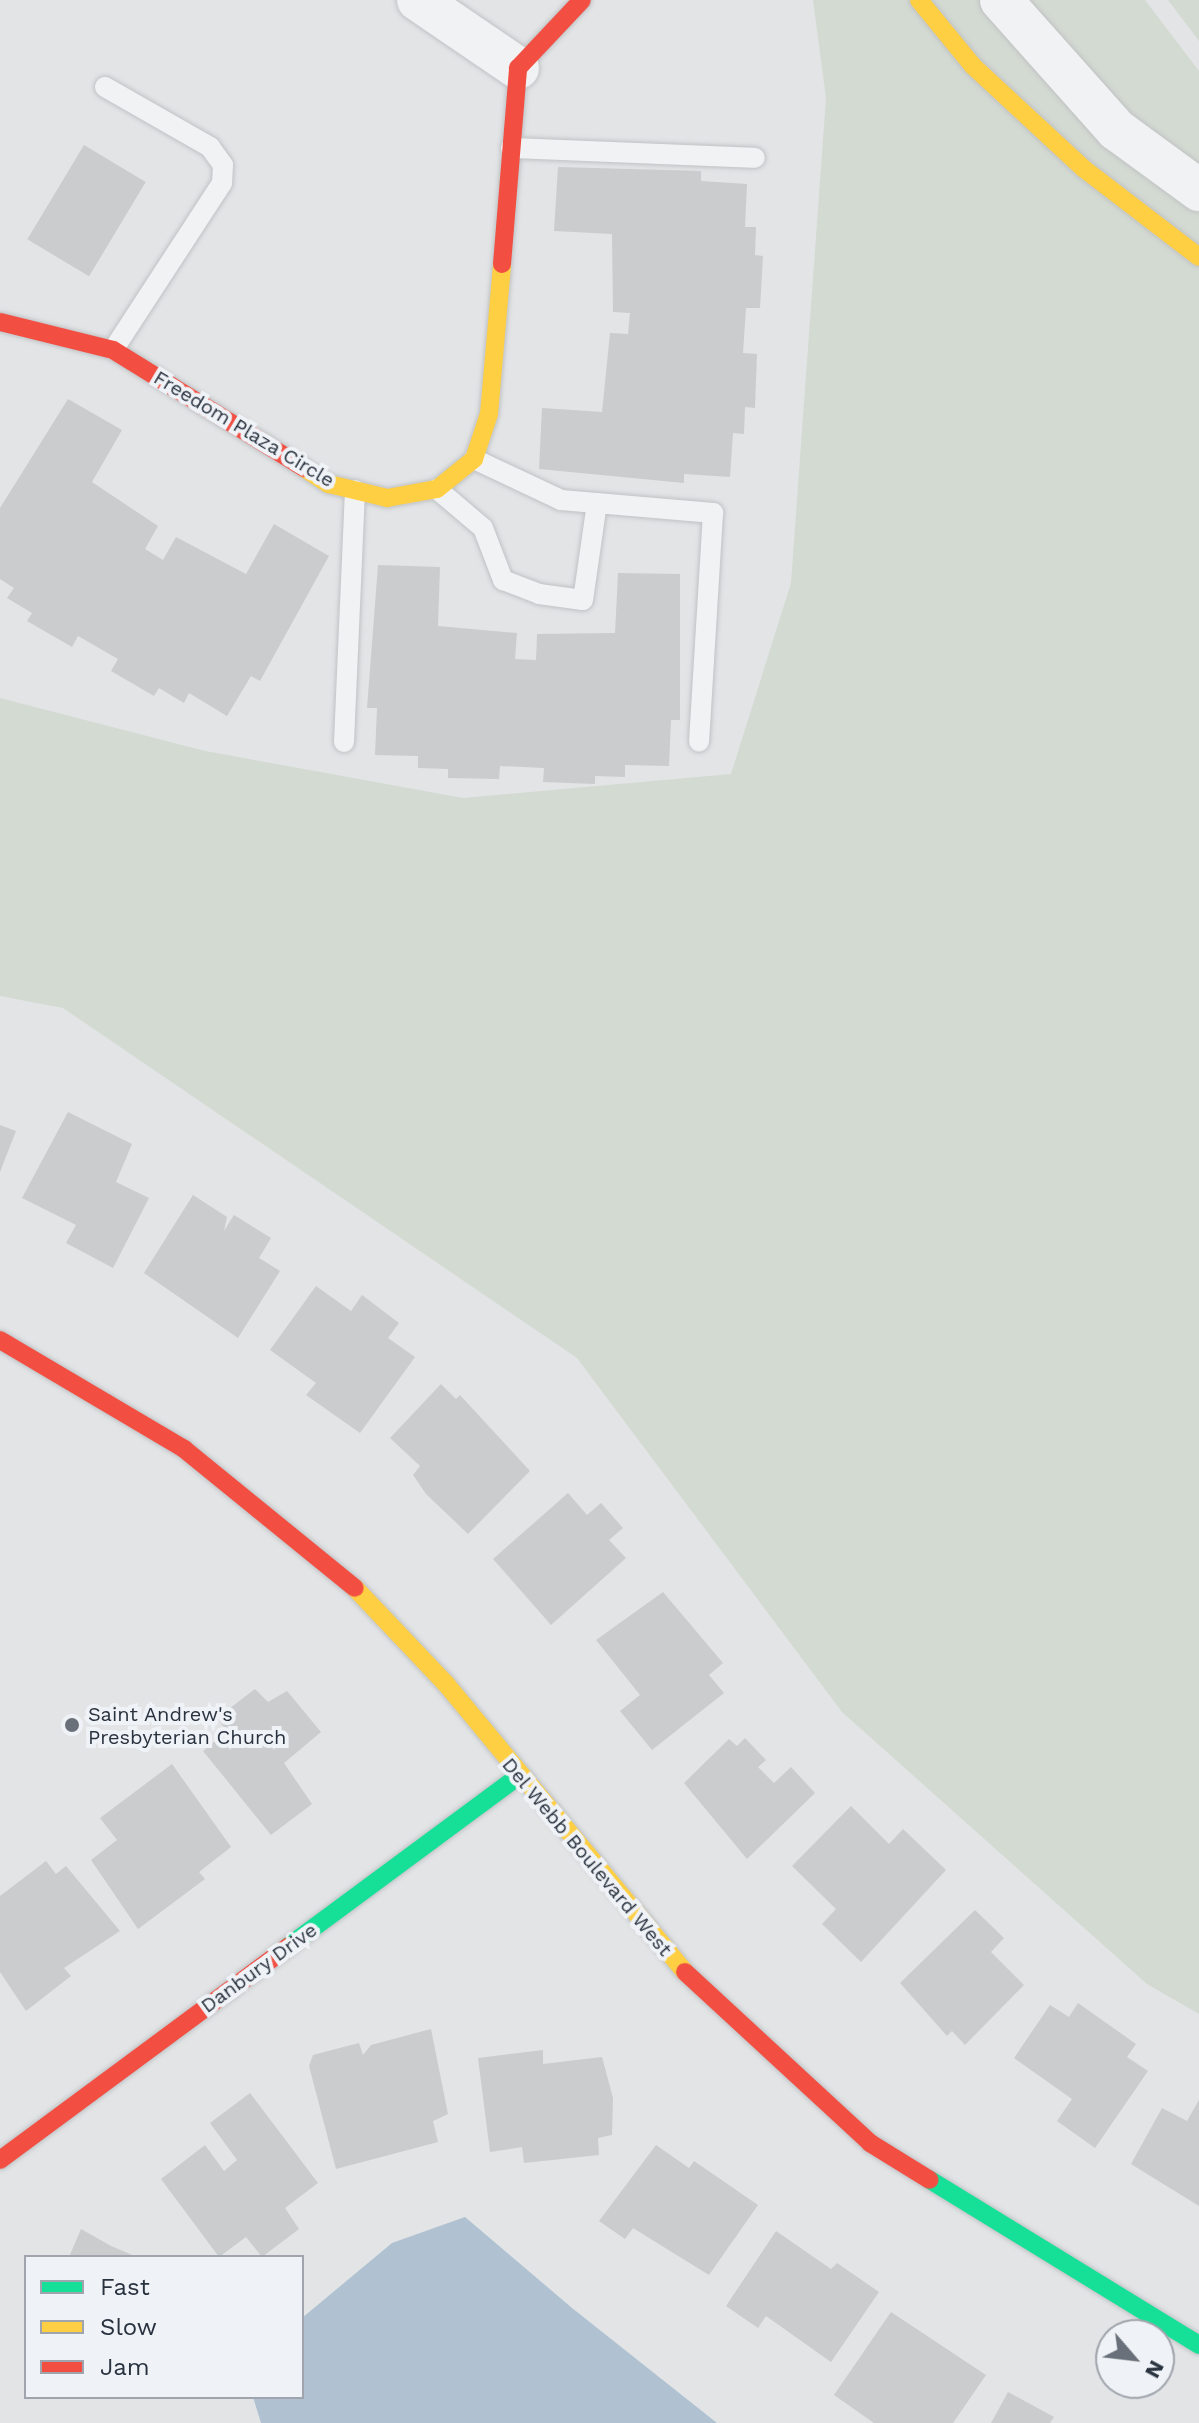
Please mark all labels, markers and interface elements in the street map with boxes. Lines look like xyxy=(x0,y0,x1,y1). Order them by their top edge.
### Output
street label: Freedom Plaza Circle xyxy=(149,365,339,493)
place label: Saint Andrew's Presbyterian Church xyxy=(88,1702,286,1749)
marker: Saint Andrew's Presbyterian Church xyxy=(63,1716,81,1734)
street label: Del Webb Boulevard West xyxy=(496,1752,678,1962)
street label: Danbury Drive xyxy=(196,1918,322,2018)
legend xyxy=(24,2255,304,2399)
text: Fast xyxy=(100,2273,150,2301)
text: Slow xyxy=(100,2313,157,2341)
north arrow xyxy=(1095,2319,1175,2399)
text: Jam xyxy=(100,2353,150,2381)
text: N xyxy=(1140,2356,1170,2383)

